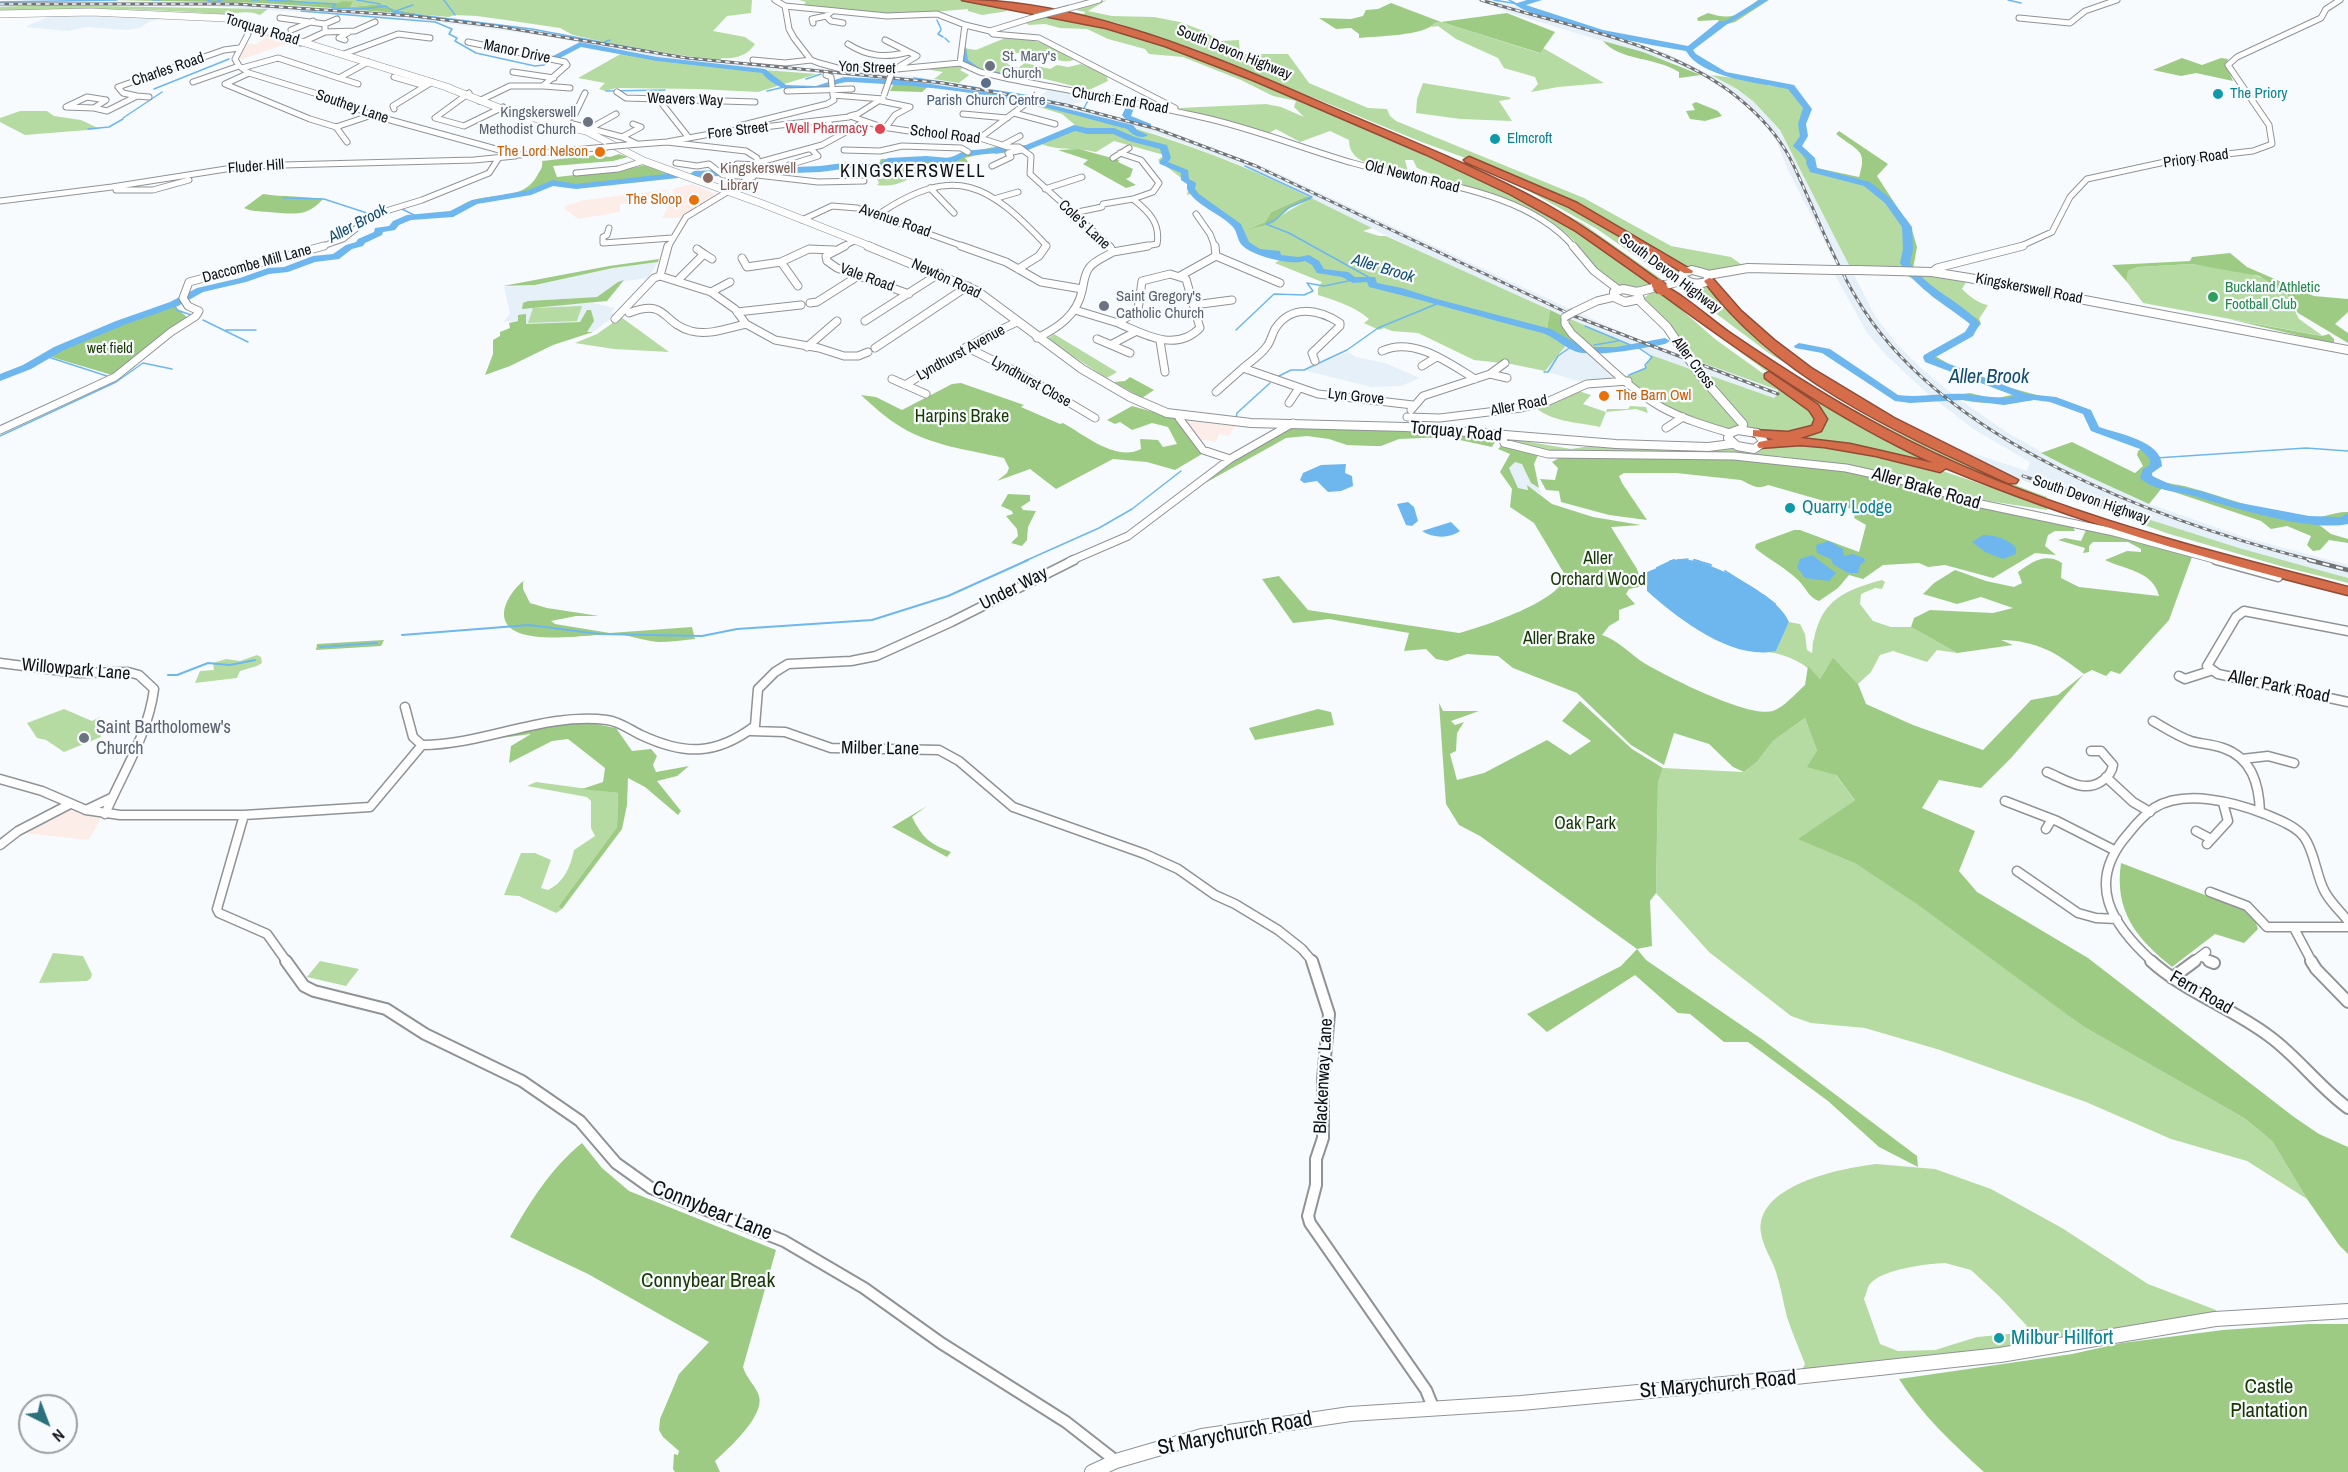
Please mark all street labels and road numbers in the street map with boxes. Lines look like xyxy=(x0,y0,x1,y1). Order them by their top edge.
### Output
street label: Torquay Road xyxy=(223,10,301,50)
street label: South Devon Highway xyxy=(1174,22,1294,84)
street label: Manor Drive xyxy=(482,36,552,68)
street label: Charles Road xyxy=(130,49,206,91)
street label: Yon Street xyxy=(838,58,896,78)
street label: Church End Road xyxy=(1070,84,1170,118)
street label: Southey Lane xyxy=(313,86,391,128)
street label: Weavers Way xyxy=(647,90,723,110)
street label: Fore Street xyxy=(707,118,769,144)
street label: School Road xyxy=(909,122,981,148)
street label: Priory Road xyxy=(2162,146,2230,172)
street label: Fluder Hill xyxy=(227,156,285,178)
street label: Old Newton Road xyxy=(1363,157,1461,197)
street label: Cole's Lane xyxy=(1054,196,1114,254)
street label: Avenue Road xyxy=(857,200,933,242)
street label: South Devon Highway xyxy=(1616,230,1724,318)
street label: Daccombe Mill Lane xyxy=(201,241,313,287)
street label: Newton Road xyxy=(908,255,984,303)
street label: Vale Road xyxy=(837,260,897,296)
street label: Kingskerswell Road xyxy=(1974,270,2084,308)
street label: Lyndhurst Avenue xyxy=(914,321,1008,385)
street label: Aller Cross xyxy=(1668,334,1718,392)
street label: Lyndhurst Close xyxy=(988,353,1074,411)
street label: Lyn Grove xyxy=(1327,385,1385,409)
street label: Aller Road xyxy=(1489,392,1549,420)
street label: Torquay Road xyxy=(1409,417,1503,447)
street label: Aller Brake Road xyxy=(1869,463,1983,515)
street label: South Devon Highway xyxy=(2030,472,2152,528)
street label: Under Way xyxy=(976,563,1052,615)
street label: Willowpark Lane xyxy=(21,654,131,686)
street label: Aller Park Road xyxy=(2226,666,2332,708)
street label: Milber Lane xyxy=(841,738,919,760)
street label: Fern Road xyxy=(2166,966,2236,1020)
street label: Blackenway Lane xyxy=(1310,1018,1338,1134)
street label: Connybear Lane xyxy=(648,1175,776,1247)
street label: St Marychurch Road xyxy=(1639,1366,1797,1404)
street label: St Marychurch Road xyxy=(1156,1407,1314,1461)

